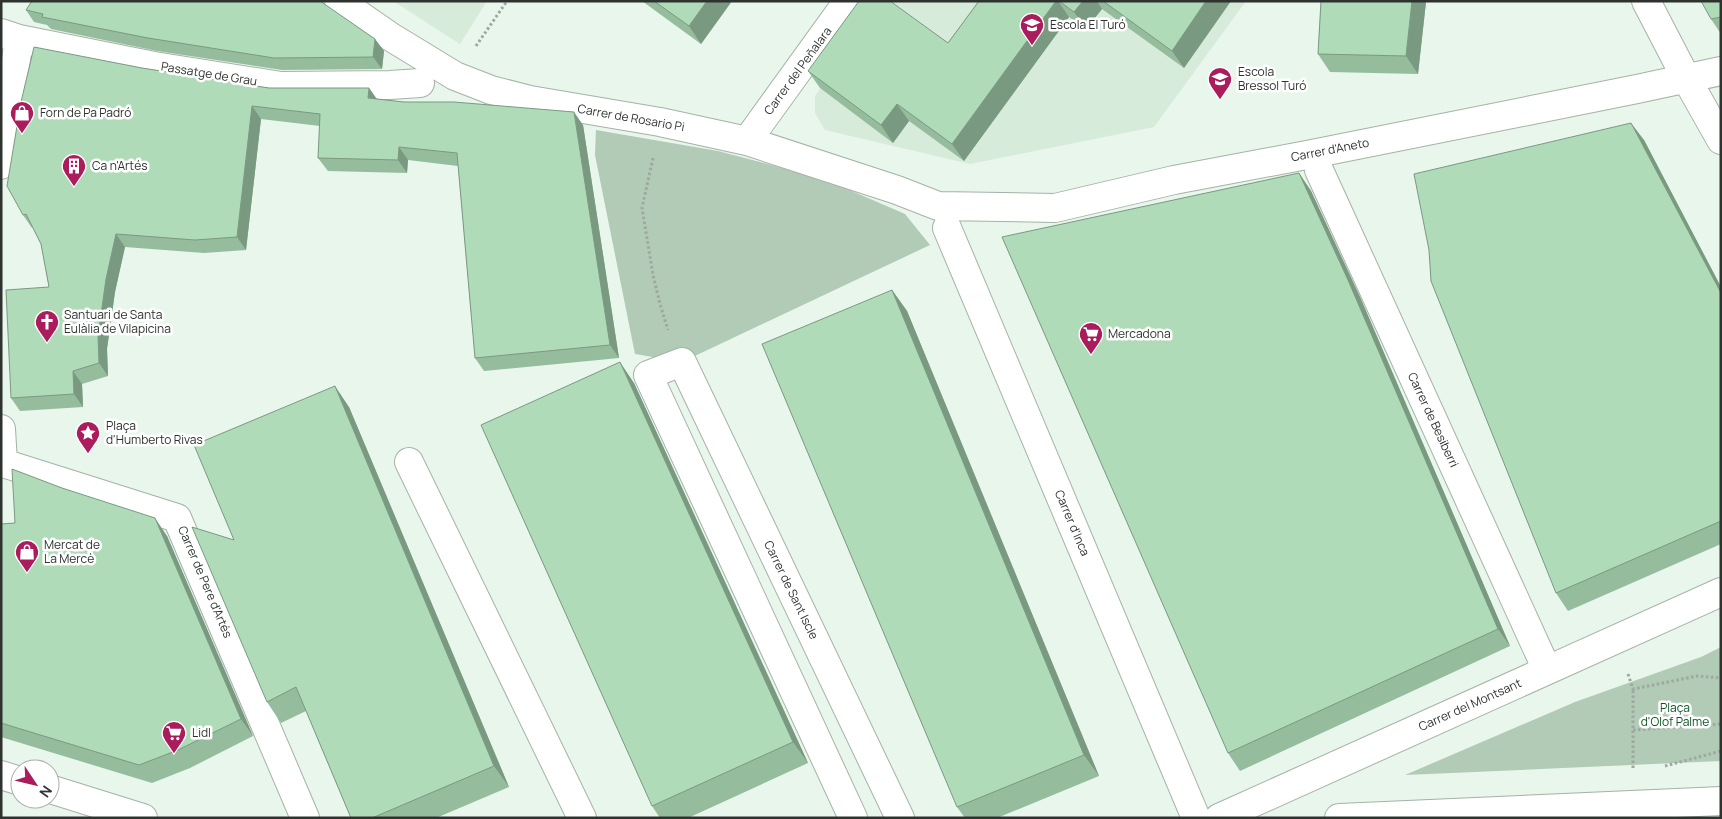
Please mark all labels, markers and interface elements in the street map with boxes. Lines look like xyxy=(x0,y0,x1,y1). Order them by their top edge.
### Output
school or university icon: Escola El Turó xyxy=(1019,12,1045,46)
place label: Escola El Turó xyxy=(1050,16,1126,33)
street label: Carrer del Peñalara xyxy=(760,23,835,118)
street label: Passatge de Grau xyxy=(160,58,258,89)
place label: Escola Bressol Turó xyxy=(1238,63,1306,94)
school or university icon: Escola Bressol Turó xyxy=(1207,66,1233,100)
shop icon: Forn de Pa Padró xyxy=(9,100,35,134)
street label: Carrer de Rosario Pi xyxy=(576,100,686,135)
place label: Forn de Pa Padró xyxy=(40,104,131,121)
street label: Carrer d'Aneto xyxy=(1289,134,1370,165)
building icon: Ca n'Artés xyxy=(61,153,87,187)
place label: Ca n'Artés xyxy=(92,157,147,174)
place label: Santuari de Santa Eulàlia de Vilapicina xyxy=(64,306,171,337)
church icon: Santuari de Santa Eulàlia de Vilapicina xyxy=(34,309,60,343)
supermarket icon: Mercadona xyxy=(1078,321,1104,355)
place label: Mercadona xyxy=(1108,325,1171,342)
street label: Carrer de Besiberri xyxy=(1404,369,1463,470)
place label: Plaça d'Humberto Rivas xyxy=(106,417,203,448)
place icon: Plaça d'Humberto Rivas xyxy=(75,420,101,454)
street label: Carrer d'Inca xyxy=(1051,487,1094,559)
street label: Carrer de Pere d'Artés xyxy=(174,523,237,640)
place label: Mercat de La Mercè xyxy=(44,536,100,567)
street label: Carrer de Sant Iscle xyxy=(760,538,823,642)
shop icon: Mercat de La Mercè xyxy=(14,539,40,573)
street label: Carrer del Montsant xyxy=(1416,674,1524,735)
park label: Plaça d'Olof Palme xyxy=(1641,699,1709,730)
supermarket icon: Lidl xyxy=(161,720,187,754)
place label: Lidl xyxy=(192,724,211,741)
north arrow xyxy=(10,759,60,809)
text: N xyxy=(35,782,57,801)

